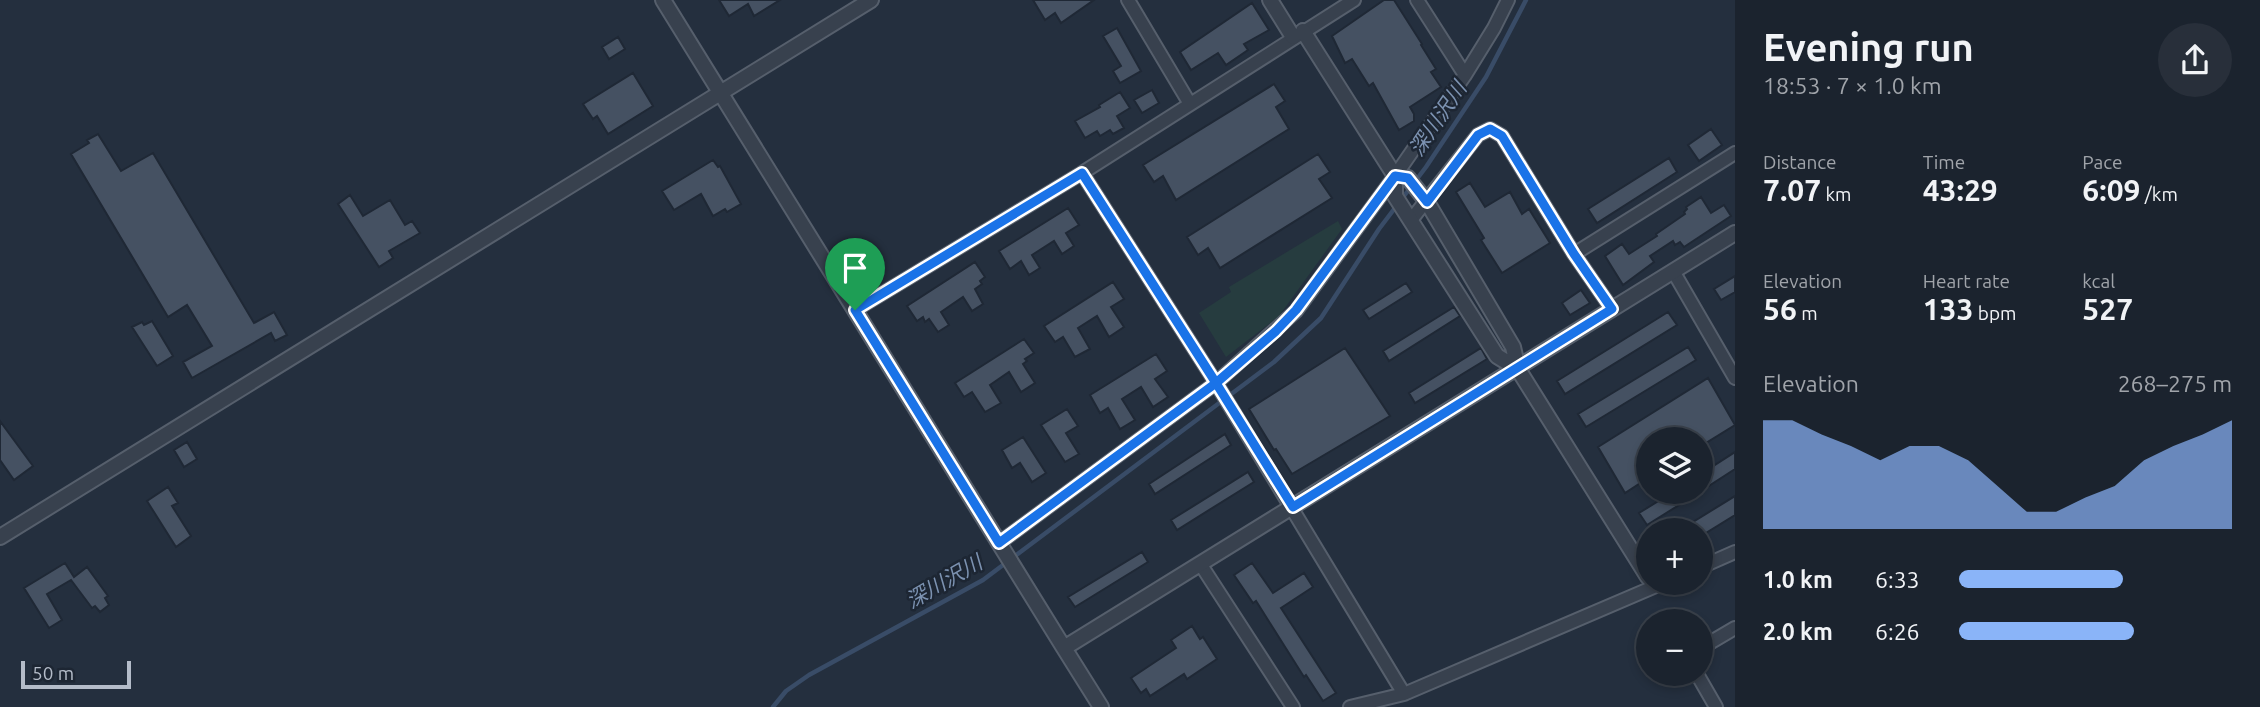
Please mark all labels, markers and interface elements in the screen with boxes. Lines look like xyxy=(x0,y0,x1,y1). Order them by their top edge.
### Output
button: share xyxy=(2158,23,2232,97)
text: Evening run xyxy=(1763,26,1974,68)
text: 18:53 · 7 × 1.0 km xyxy=(1763,73,1942,98)
water label: 深川沢川 xyxy=(1404,75,1472,160)
text: Distance xyxy=(1763,151,1837,173)
text: Time xyxy=(1923,151,1965,173)
text: Pace xyxy=(2082,151,2123,173)
text: 7.07 xyxy=(1763,173,1821,207)
text: 43:29 xyxy=(1923,173,1998,207)
text: 6:09 xyxy=(2082,173,2140,207)
text: km xyxy=(1821,183,1851,205)
text: /km xyxy=(2140,183,2178,205)
pin xyxy=(825,238,885,310)
icon: arrive xyxy=(836,249,874,287)
text: Elevation xyxy=(1763,270,1842,292)
text: Heart rate xyxy=(1923,270,2010,292)
text: kcal xyxy=(2082,270,2115,292)
text: 56 xyxy=(1763,292,1797,326)
text: 133 xyxy=(1923,292,1973,326)
text: 527 xyxy=(2082,292,2133,326)
text: m xyxy=(1797,302,1818,324)
text: bpm xyxy=(1973,302,2016,324)
text: Elevation xyxy=(1763,371,1859,396)
text: 268–275 m xyxy=(2118,371,2232,396)
map controls xyxy=(1636,427,1713,686)
button: layers xyxy=(1636,427,1713,504)
button: + xyxy=(1636,518,1713,595)
water label: 深川沢川 xyxy=(901,549,988,613)
text: 1.0 km xyxy=(1763,567,1833,592)
text: 6:33 xyxy=(1875,567,1920,592)
button: − xyxy=(1636,609,1713,686)
text: 2.0 km xyxy=(1763,619,1833,644)
text: 6:26 xyxy=(1875,619,1920,644)
scale bar xyxy=(21,658,131,690)
text: 50 m xyxy=(32,662,74,684)

